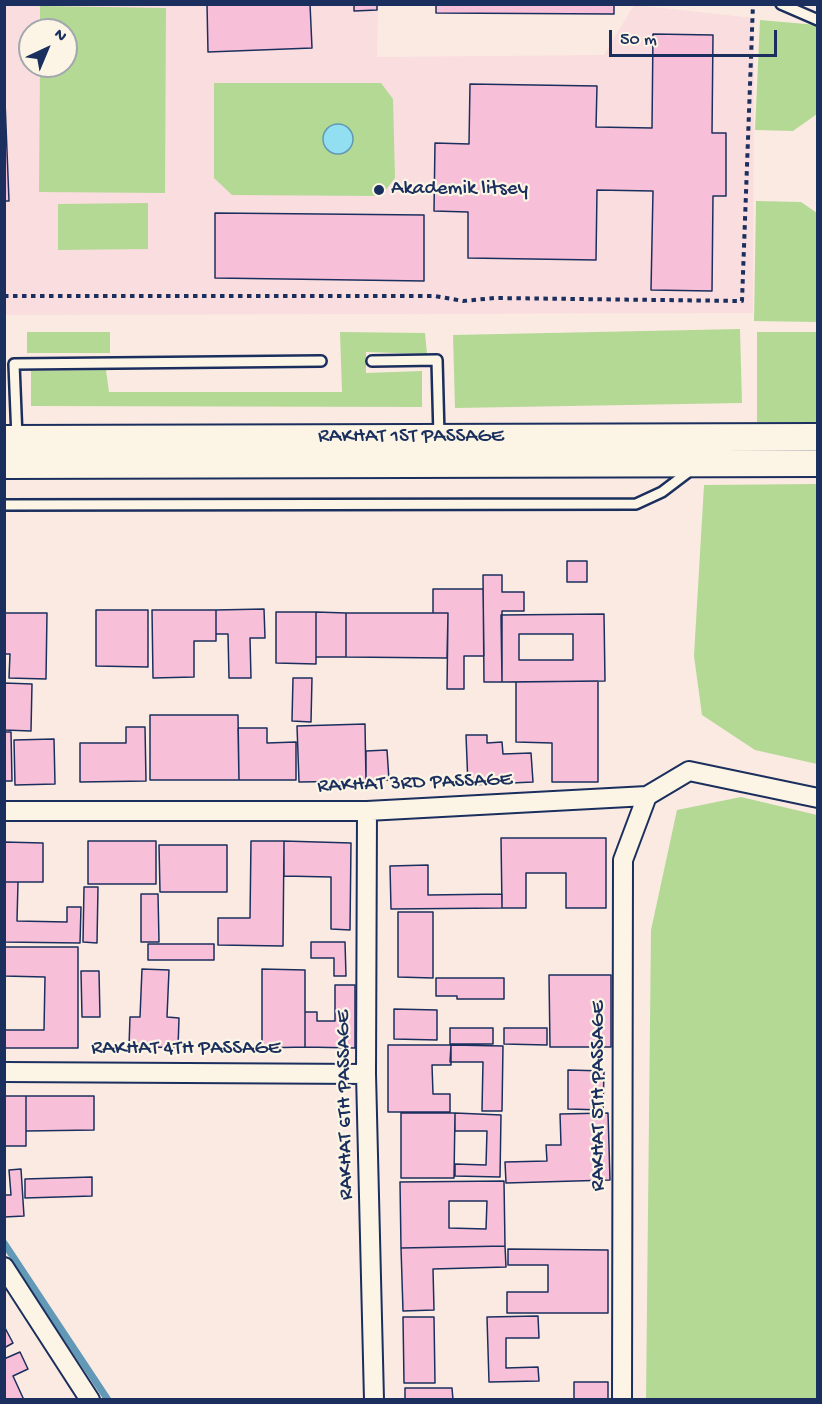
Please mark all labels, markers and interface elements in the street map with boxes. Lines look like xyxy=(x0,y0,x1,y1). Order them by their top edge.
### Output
north arrow xyxy=(18,18,78,78)
scale bar xyxy=(612,18,780,56)
text: N xyxy=(49,26,70,47)
text: 50 m xyxy=(620,30,657,51)
place label: Akademik litsey xyxy=(391,177,528,203)
marker: Akademik litsey xyxy=(372,183,386,197)
street label: RAKHAT 1ST PASSAGE xyxy=(318,425,504,451)
street label: RAKHAT 3RD PASSAGE xyxy=(317,768,513,800)
street label: RAKHAT 5TH PASSAGE xyxy=(587,1001,613,1191)
street label: RAKHAT 6TH PASSAGE xyxy=(332,1010,360,1200)
street label: RAKHAT 4TH PASSAGE xyxy=(91,1037,281,1063)

